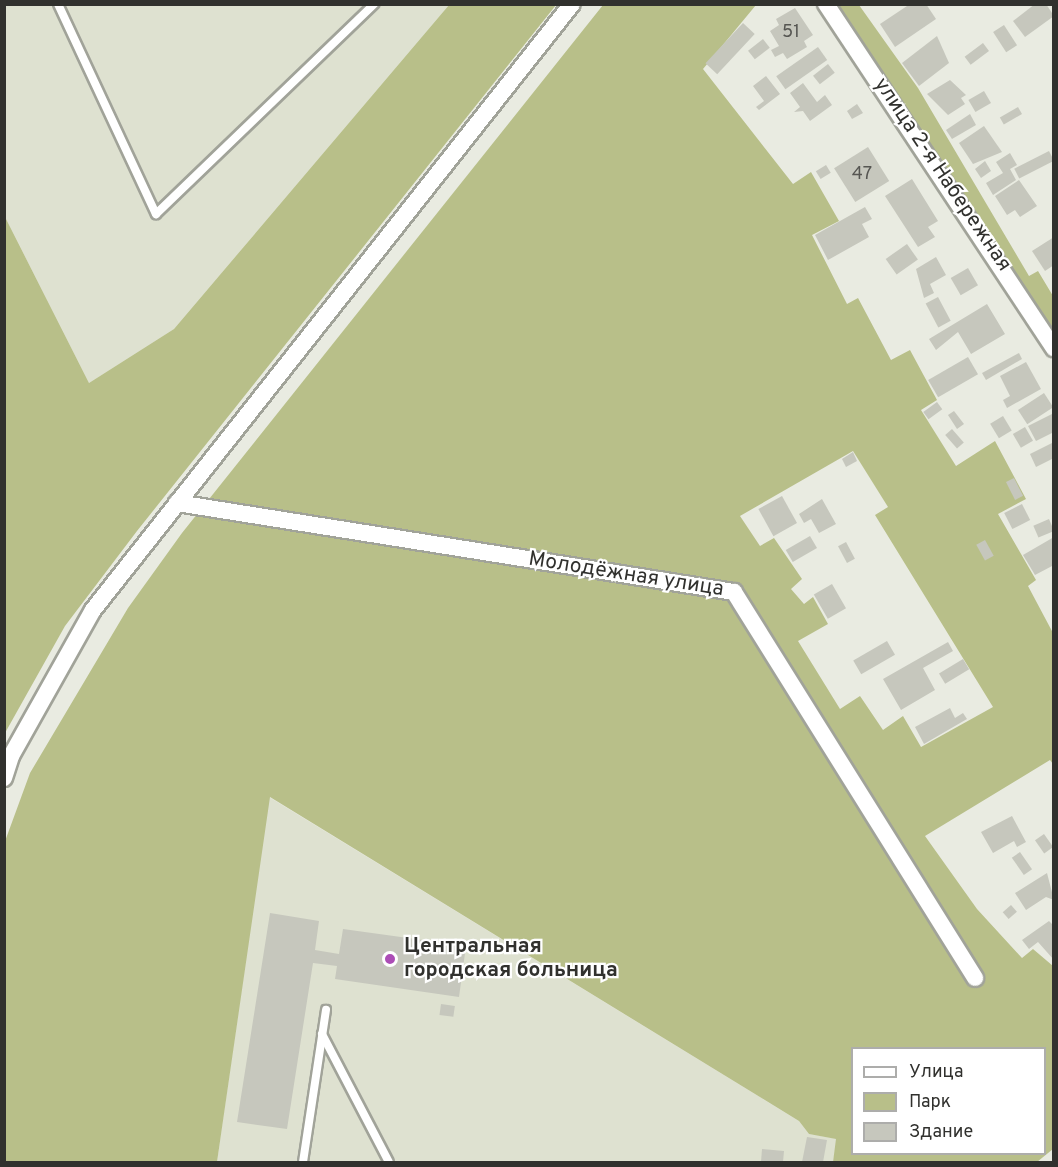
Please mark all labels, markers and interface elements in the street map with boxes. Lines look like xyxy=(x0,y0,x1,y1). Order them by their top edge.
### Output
house number: 51 xyxy=(782,22,800,44)
street label: улица 2-я Набережная xyxy=(868,73,1016,277)
house number: 47 xyxy=(852,164,872,186)
street label: Молодёжная улица xyxy=(527,547,725,603)
place label: Центральная городская больница xyxy=(404,934,618,984)
marker: Центральная городская больница xyxy=(381,950,399,968)
legend xyxy=(851,1047,1046,1155)
text: Улица xyxy=(909,1061,963,1084)
text: Парк xyxy=(909,1091,951,1114)
text: Здание xyxy=(909,1121,973,1144)

